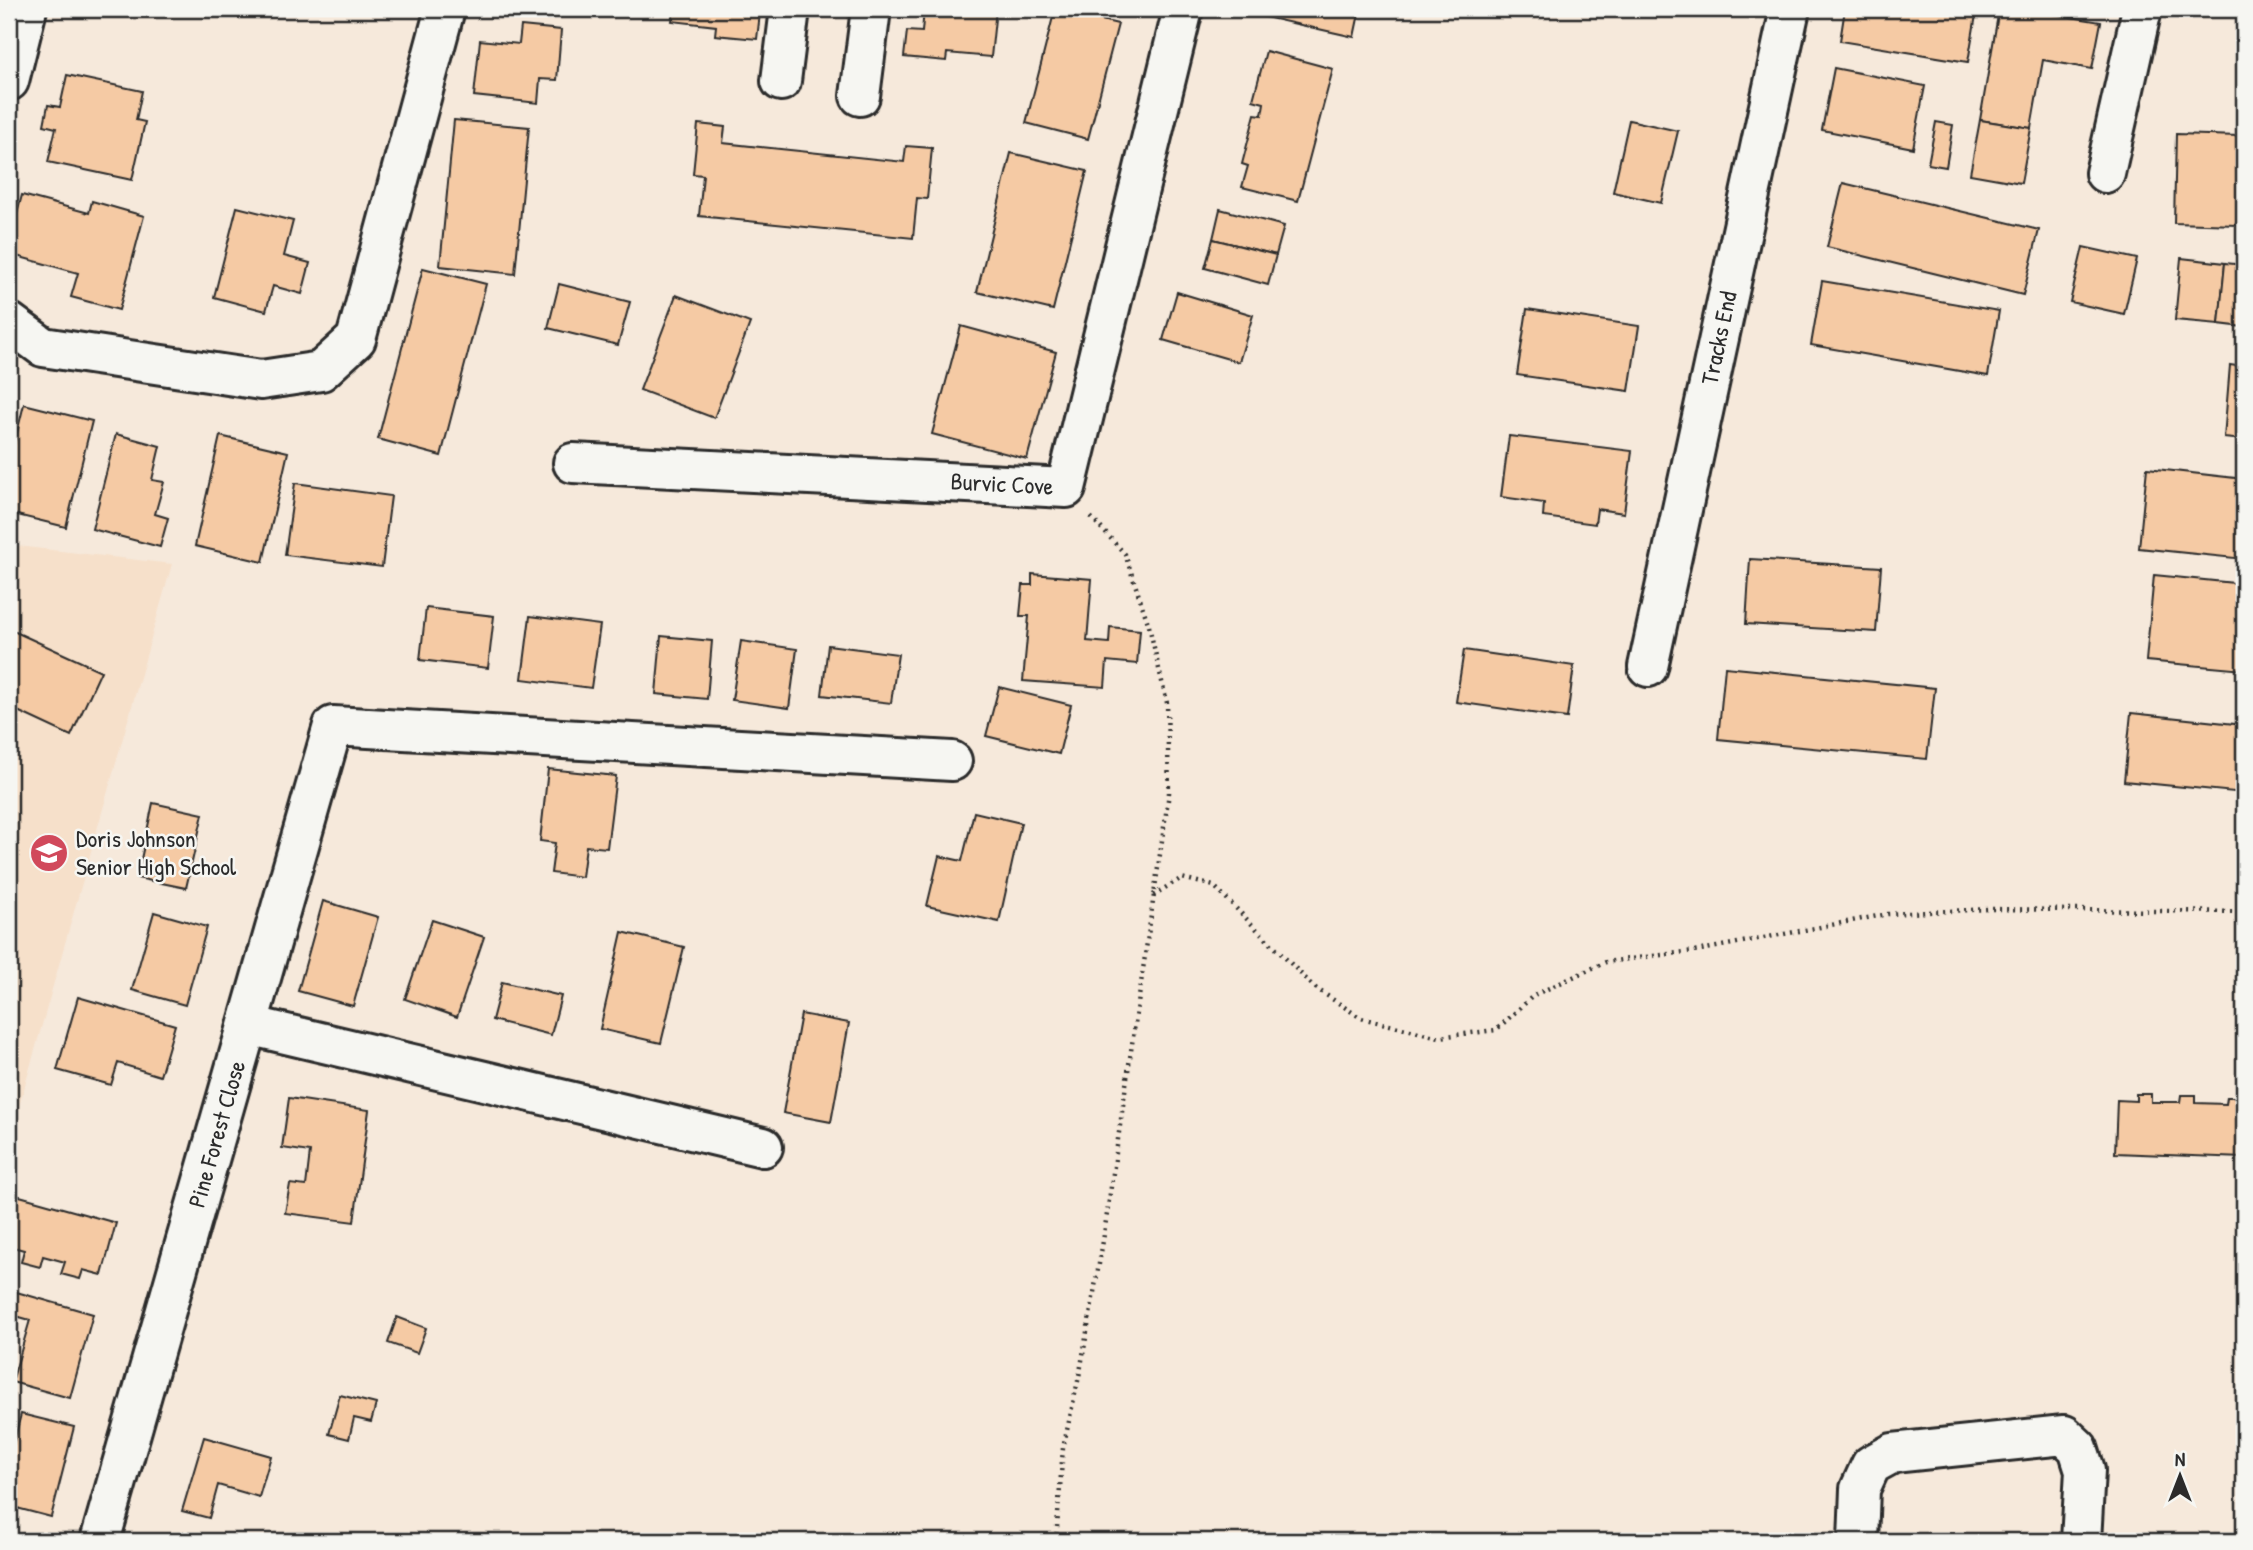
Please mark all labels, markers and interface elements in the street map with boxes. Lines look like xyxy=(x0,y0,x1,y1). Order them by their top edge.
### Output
street label: Tracks End xyxy=(1693,288,1744,387)
street label: Burvic Cove xyxy=(950,464,1055,502)
place label: Doris Johnson Senior High School xyxy=(76,822,237,882)
school or university icon: Doris Johnson Senior High School xyxy=(28,832,70,874)
street label: Pine Forest Close xyxy=(180,1056,252,1211)
north arrow xyxy=(2144,1442,2214,1512)
text: N xyxy=(2175,1446,2185,1472)

